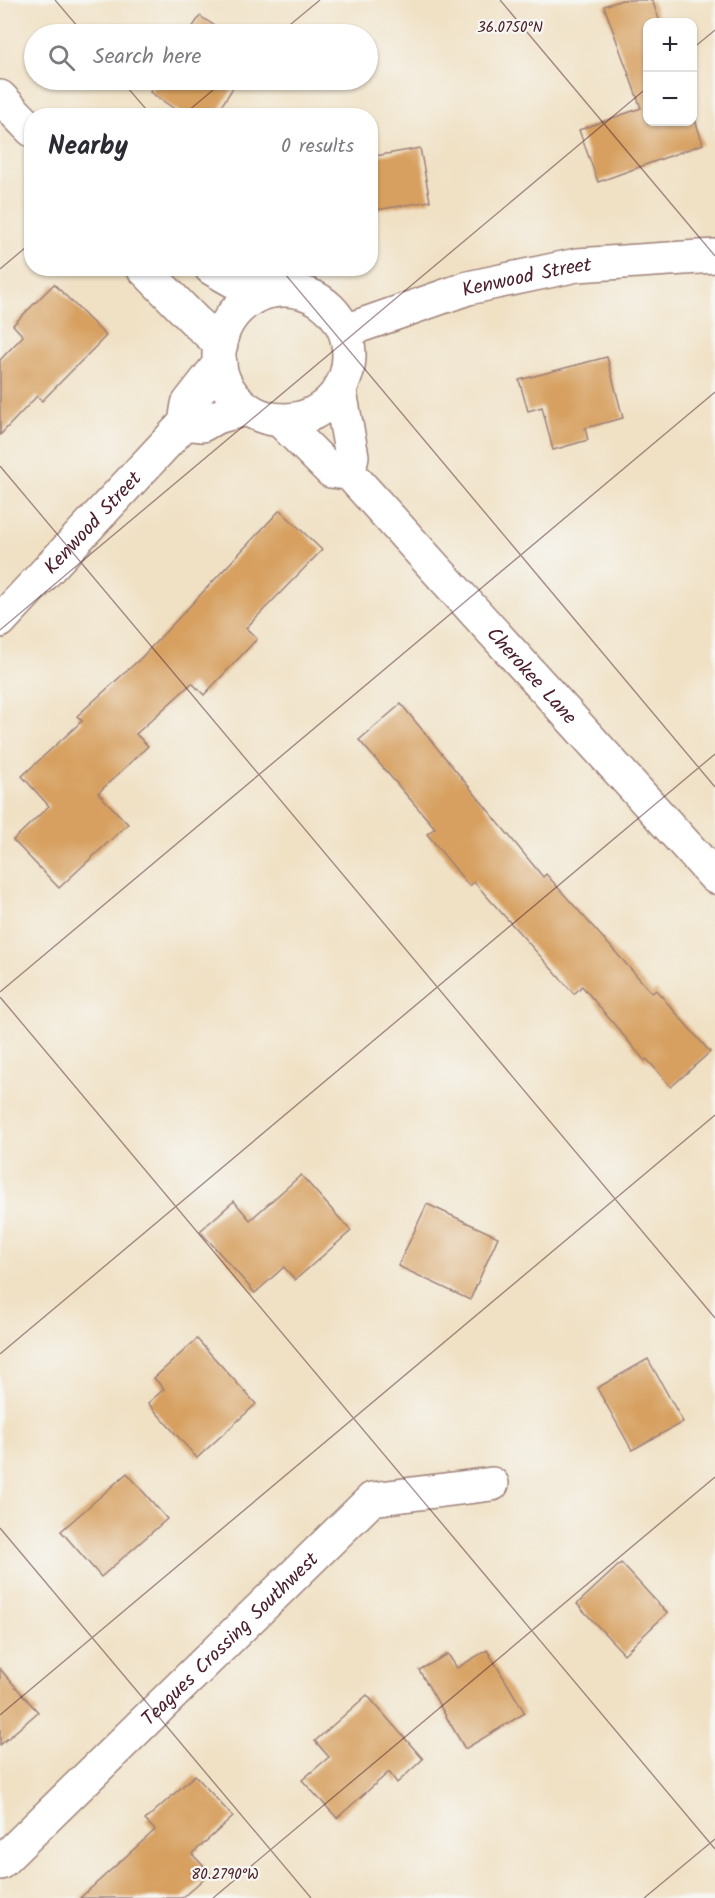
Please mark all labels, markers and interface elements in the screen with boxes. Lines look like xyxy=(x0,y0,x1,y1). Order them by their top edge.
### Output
text: 36.0750°N xyxy=(477,16,543,40)
map controls xyxy=(643,18,697,126)
button: + xyxy=(643,18,697,72)
search box xyxy=(24,24,378,90)
text: Search here xyxy=(93,40,201,75)
icon: search xyxy=(45,41,78,74)
button: − xyxy=(643,72,697,126)
text: Nearby xyxy=(48,126,128,168)
text: 0 results xyxy=(281,131,354,163)
street label: Kenwood Street xyxy=(457,250,593,307)
street label: Kenwood Street xyxy=(37,464,151,583)
street label: Cherokee Lane xyxy=(478,620,584,733)
street label: Teagues Crossing Southwest xyxy=(135,1545,327,1735)
text: 80.2790°W xyxy=(191,1863,259,1887)

